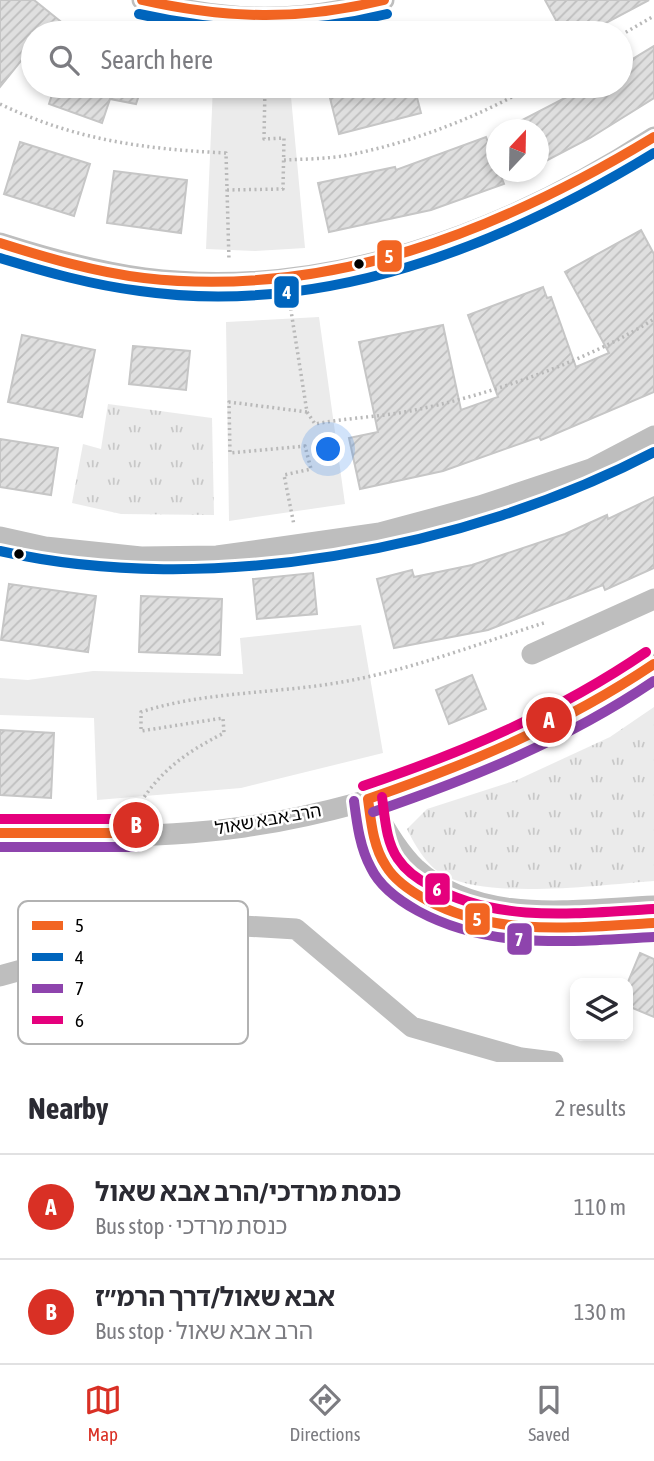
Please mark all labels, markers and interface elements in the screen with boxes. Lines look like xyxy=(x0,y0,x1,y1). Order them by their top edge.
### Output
search box xyxy=(21,21,633,98)
icon: search xyxy=(45,41,83,79)
text: Search here xyxy=(101,45,213,75)
north arrow xyxy=(486,119,549,182)
line badge: 5 xyxy=(376,239,403,273)
text: 5 xyxy=(385,245,394,267)
unlabelled marker xyxy=(352,257,366,271)
line badge: 4 xyxy=(273,275,300,309)
text: 4 xyxy=(282,281,292,303)
your location xyxy=(311,432,345,466)
unlabelled marker xyxy=(12,547,26,561)
pin: A xyxy=(526,694,572,746)
pin: B xyxy=(113,799,159,851)
street label: הרב אבא שאול xyxy=(213,799,323,839)
line badge: 6 xyxy=(424,872,451,906)
text: 6 xyxy=(433,878,442,900)
legend xyxy=(18,901,248,1044)
line badge: 5 xyxy=(464,902,491,936)
text: 5 xyxy=(473,908,482,930)
text: 5 xyxy=(75,914,84,936)
line badge: 7 xyxy=(506,922,533,956)
text: 7 xyxy=(515,928,524,950)
text: 4 xyxy=(75,946,84,968)
text: 7 xyxy=(75,977,84,999)
map controls xyxy=(570,978,633,1041)
button: layers xyxy=(570,978,633,1041)
text: 6 xyxy=(75,1009,84,1031)
text: Nearby xyxy=(28,1091,108,1125)
text: 2 results xyxy=(555,1095,626,1121)
text: כנסת מרדכי/הרב אבא שאול xyxy=(95,1177,401,1207)
text: A xyxy=(45,1194,57,1220)
text: 110 m xyxy=(574,1194,626,1220)
text: Bus stop · כנסת מרדכי xyxy=(95,1213,287,1239)
text: אבא שאול/דרך הרמ״ז xyxy=(95,1282,335,1312)
text: B xyxy=(46,1299,56,1325)
text: 130 m xyxy=(574,1299,626,1325)
text: Bus stop · הרב אבא שאול xyxy=(95,1318,313,1344)
tab: Map xyxy=(84,1381,122,1445)
tab: Directions xyxy=(290,1381,360,1445)
tab: Saved xyxy=(528,1381,570,1445)

